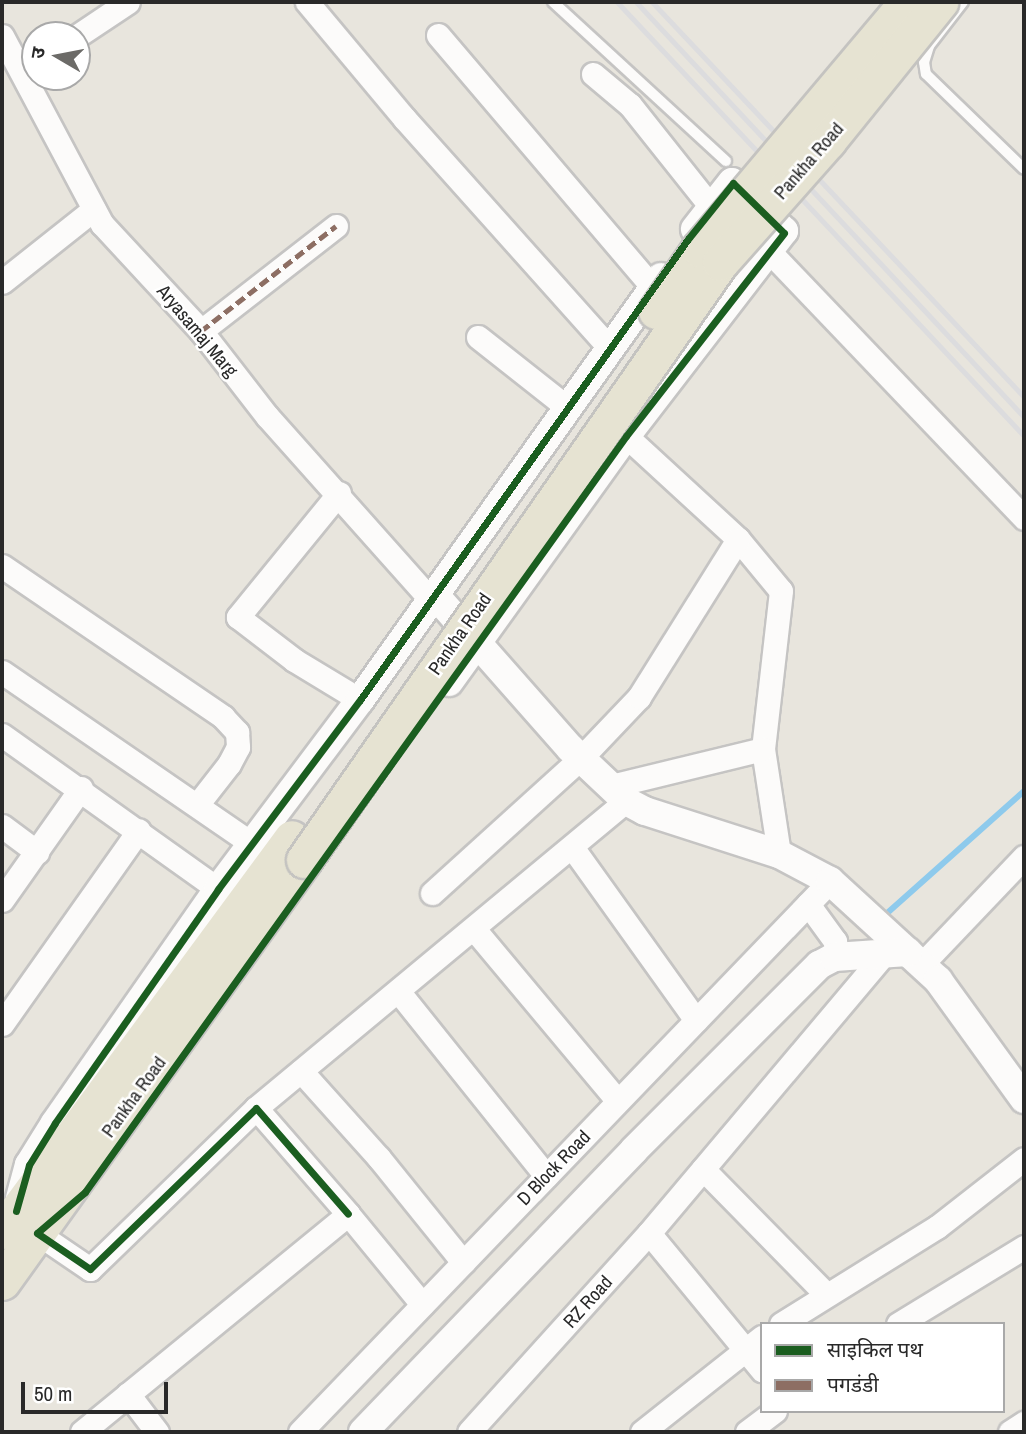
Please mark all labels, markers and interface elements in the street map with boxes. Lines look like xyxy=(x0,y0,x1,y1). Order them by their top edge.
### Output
north arrow xyxy=(21,21,91,91)
text: उ xyxy=(24,45,51,60)
street label: Pankha Road xyxy=(769,118,849,204)
street label: Aryasamaj Marg xyxy=(152,280,242,382)
street label: Pankha Road xyxy=(424,589,496,679)
street label: Pankha Road xyxy=(97,1052,171,1142)
street label: D Block Road xyxy=(513,1126,595,1210)
street label: RZ Road xyxy=(559,1271,617,1333)
legend xyxy=(760,1322,1005,1413)
text: साइकिल पथ xyxy=(827,1335,923,1364)
scale bar xyxy=(24,1368,172,1412)
text: पगडंडी xyxy=(827,1370,879,1399)
text: 50 m xyxy=(34,1379,72,1408)

